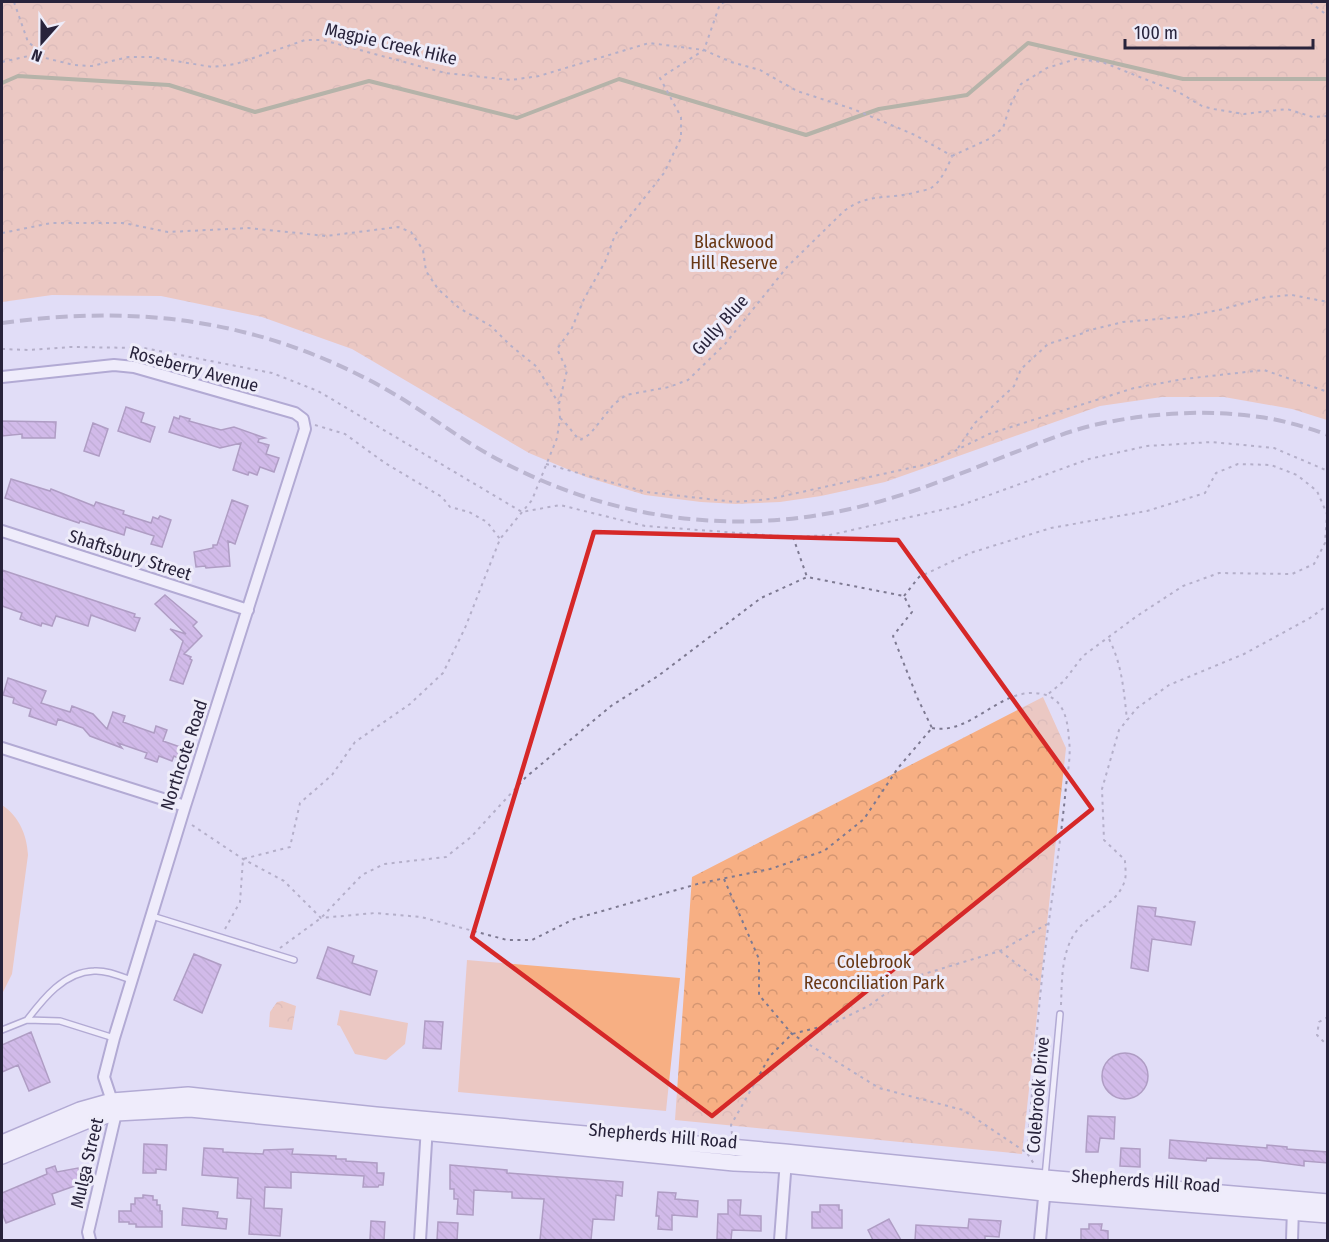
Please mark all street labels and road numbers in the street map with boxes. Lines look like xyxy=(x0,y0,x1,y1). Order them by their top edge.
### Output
street label: Magpie Creek Hike xyxy=(323,18,459,70)
street label: Gully Blue xyxy=(687,290,753,360)
street label: Roseberry Avenue xyxy=(127,341,261,397)
street label: Shaftsbury Street xyxy=(66,525,194,585)
street label: Northcote Road xyxy=(156,697,212,813)
street label: Colebrook Drive xyxy=(1022,1036,1054,1154)
street label: Mulga Street xyxy=(66,1115,108,1210)
street label: Shepherds Hill Road xyxy=(588,1119,738,1153)
street label: Shepherds Hill Road xyxy=(1071,1165,1221,1197)

